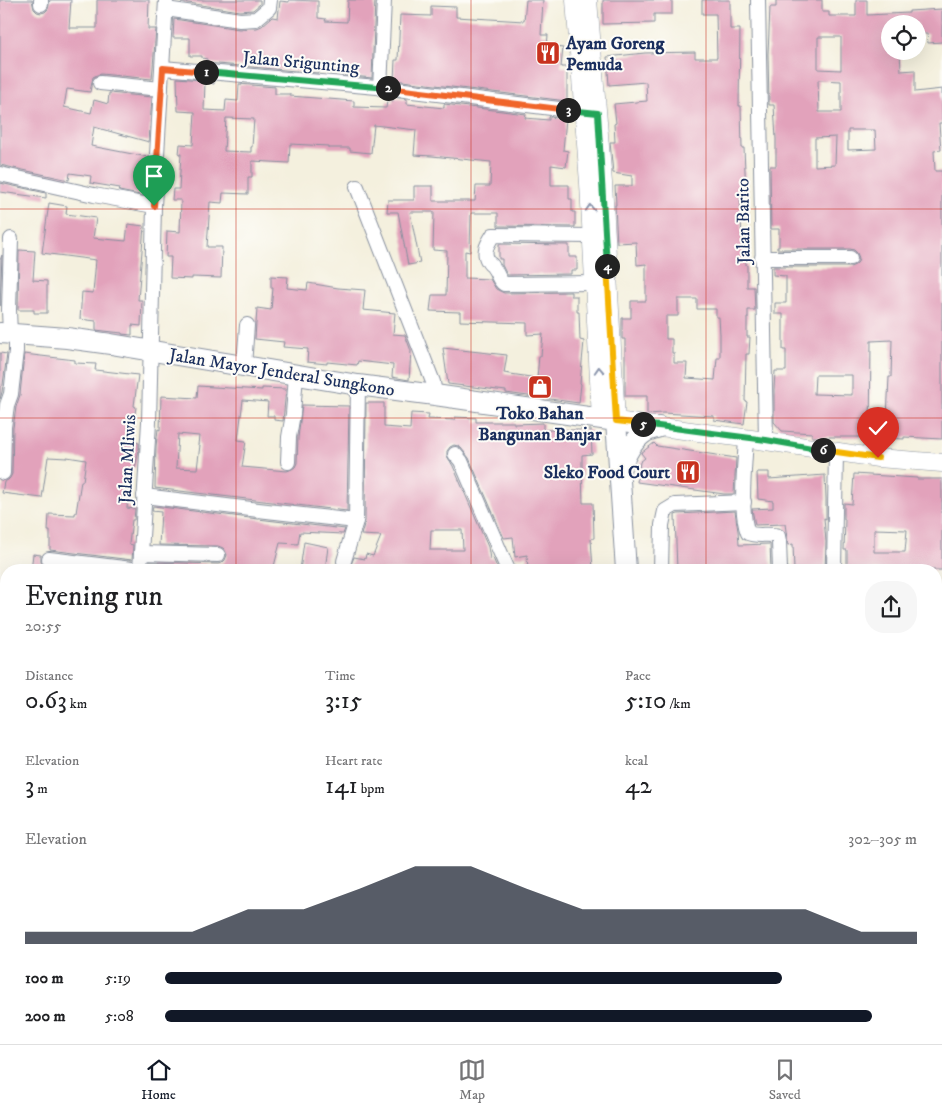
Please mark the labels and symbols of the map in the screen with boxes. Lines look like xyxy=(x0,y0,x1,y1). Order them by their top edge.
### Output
place label: Ayam Goreng Pemuda xyxy=(565,33,666,76)
restaurant icon: Ayam Goreng Pemuda xyxy=(535,40,561,66)
street label: Jalan Srigunting xyxy=(240,47,360,79)
pin: 1 xyxy=(194,60,218,84)
pin: 2 xyxy=(376,76,400,100)
pin: 3 xyxy=(556,98,580,122)
pin xyxy=(133,155,175,206)
street label: Jalan Barito xyxy=(732,178,756,266)
one-way arrow xyxy=(585,204,595,212)
pin: 4 xyxy=(594,254,620,278)
street label: Jalan Mayor Jenderal Sungkono xyxy=(166,344,396,402)
one-way arrow xyxy=(593,366,604,374)
shop icon: Toko Bahan Bangunan Banjar xyxy=(527,374,553,400)
place label: Toko Bahan Bangunan Banjar xyxy=(478,403,602,446)
pin xyxy=(857,407,899,458)
pin: 5 xyxy=(630,412,656,436)
street label: Jalan Mliwis xyxy=(115,414,141,506)
pin: 6 xyxy=(810,438,836,462)
restaurant icon: Sleko Food Court xyxy=(675,459,701,485)
place label: Sleko Food Court xyxy=(544,462,670,484)

